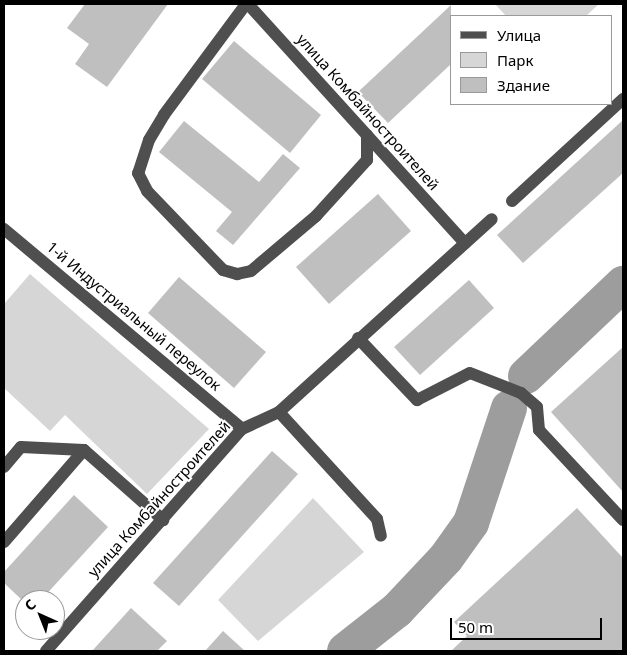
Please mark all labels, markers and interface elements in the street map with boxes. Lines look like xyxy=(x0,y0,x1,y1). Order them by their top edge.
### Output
legend xyxy=(450,15,612,105)
text: Улица xyxy=(497,25,541,45)
street label: улица Комбайностроителей xyxy=(293,30,443,194)
text: Парк xyxy=(497,50,533,70)
text: Здание xyxy=(497,75,550,95)
street label: 1-й Индустриальный переулок xyxy=(43,238,225,394)
street label: улица Комбайностроителей xyxy=(84,417,234,581)
north arrow xyxy=(15,590,65,640)
text: С xyxy=(20,595,40,615)
scale bar xyxy=(452,608,604,640)
text: 50 m xyxy=(458,617,493,637)

